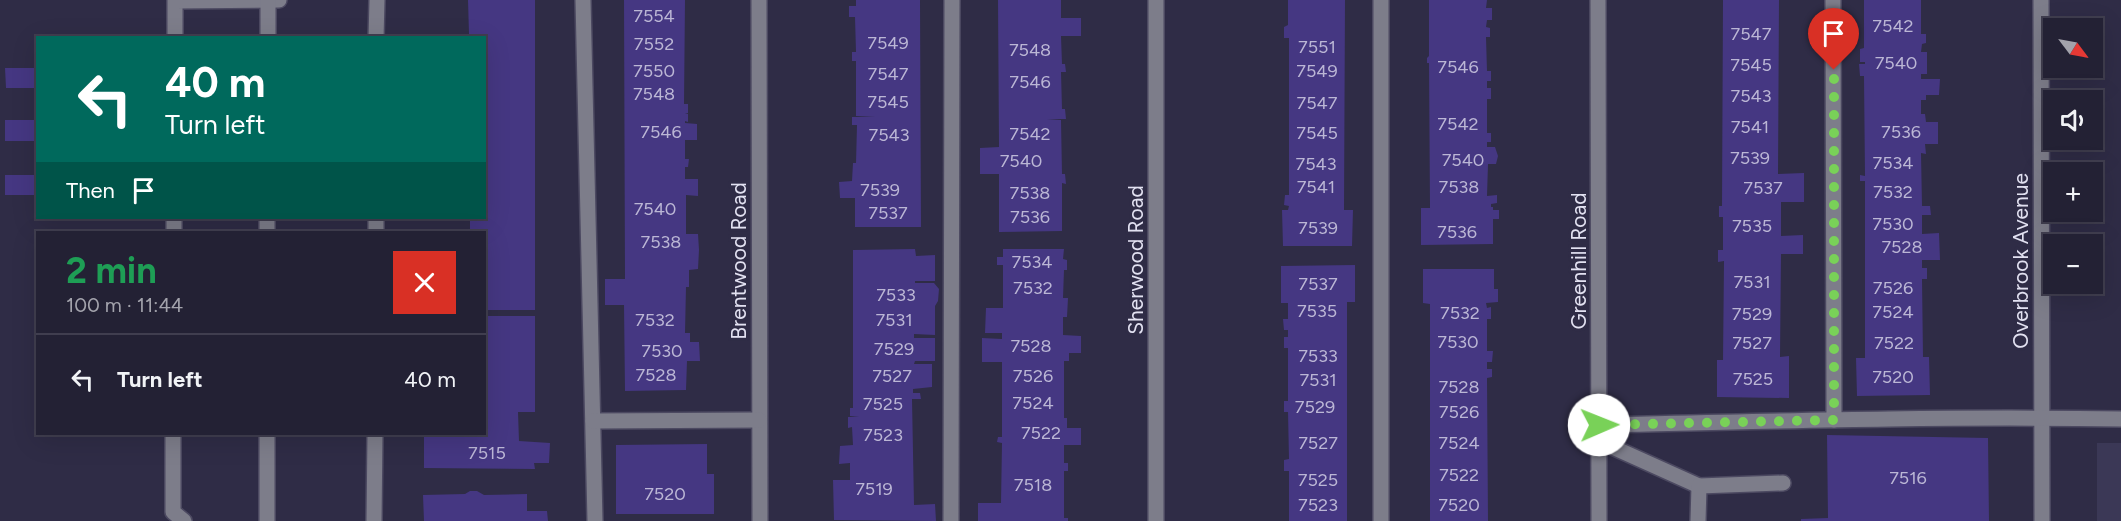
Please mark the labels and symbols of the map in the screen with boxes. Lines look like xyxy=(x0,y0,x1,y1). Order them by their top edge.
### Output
house number: 7554 xyxy=(633,5,675,27)
pin xyxy=(1808,8,1859,70)
house number: 7542 xyxy=(1872,15,1914,37)
north arrow xyxy=(2043,18,2103,78)
house number: 7547 xyxy=(1731,23,1772,45)
house number: 7549 xyxy=(867,32,909,54)
house number: 7552 xyxy=(634,33,674,55)
house number: 7551 xyxy=(1298,36,1336,58)
house number: 7548 xyxy=(1009,39,1051,61)
house number: 7540 xyxy=(1875,52,1917,74)
house number: 7545 xyxy=(1730,54,1772,76)
house number: 7546 xyxy=(1437,56,1479,78)
house number: 7550 xyxy=(633,60,675,82)
house number: 7549 xyxy=(1296,60,1338,82)
house number: 7547 xyxy=(868,63,909,85)
house number: 7546 xyxy=(1009,71,1051,93)
house number: 7548 xyxy=(633,83,675,105)
house number: 7543 xyxy=(1731,85,1772,107)
house number: 7545 xyxy=(867,91,909,113)
house number: 7547 xyxy=(1297,92,1338,114)
house number: 7542 xyxy=(1437,113,1479,135)
house number: 7541 xyxy=(1731,116,1769,138)
house number: 7546 xyxy=(640,121,682,143)
house number: 7536 xyxy=(1881,121,1921,143)
house number: 7545 xyxy=(1296,122,1338,144)
house number: 7542 xyxy=(1009,123,1051,145)
house number: 7543 xyxy=(869,124,910,146)
house number: 7539 xyxy=(1730,147,1770,169)
house number: 7540 xyxy=(1442,149,1484,171)
house number: 7540 xyxy=(1000,150,1042,172)
house number: 7534 xyxy=(1873,152,1914,174)
house number: 7543 xyxy=(1296,153,1337,175)
street label: Overbrook Avenue xyxy=(2008,173,2033,349)
house number: 7541 xyxy=(1297,176,1335,198)
house number: 7538 xyxy=(1439,176,1479,198)
house number: 7537 xyxy=(1743,177,1783,199)
house number: 7539 xyxy=(860,179,900,201)
house number: 7532 xyxy=(1873,181,1913,203)
street label: Brentwood Road xyxy=(726,182,751,340)
house number: 7538 xyxy=(1010,182,1050,204)
street label: Sherwood Road xyxy=(1123,185,1148,335)
street label: Greenhill Road xyxy=(1566,192,1591,330)
house number: 7540 xyxy=(634,198,676,220)
house number: 7537 xyxy=(868,202,908,224)
house number: 7536 xyxy=(1010,206,1050,228)
house number: 7530 xyxy=(1872,213,1914,235)
house number: 7535 xyxy=(1732,215,1772,237)
house number: 7539 xyxy=(1298,217,1338,239)
house number: 7536 xyxy=(1437,221,1477,243)
house number: 7538 xyxy=(641,231,681,253)
house number: 7528 xyxy=(1881,236,1923,258)
house number: 7534 xyxy=(1012,251,1053,273)
house number: 7531 xyxy=(1733,271,1771,293)
house number: 7537 xyxy=(1298,273,1338,295)
house number: 7532 xyxy=(1013,277,1053,299)
house number: 7526 xyxy=(1873,277,1913,299)
house number: 7533 xyxy=(876,284,916,306)
house number: 7535 xyxy=(1297,300,1337,322)
house number: 7524 xyxy=(1872,301,1914,323)
house number: 7532 xyxy=(1440,302,1480,324)
house number: 7529 xyxy=(1732,303,1772,325)
house number: 7532 xyxy=(635,309,675,331)
house number: 7531 xyxy=(875,309,913,331)
house number: 7530 xyxy=(1437,331,1479,353)
house number: 7527 xyxy=(1732,332,1772,354)
house number: 7522 xyxy=(1874,332,1914,354)
house number: 7528 xyxy=(1010,335,1052,357)
house number: 7529 xyxy=(874,338,914,360)
house number: 7530 xyxy=(641,340,683,362)
house number: 7533 xyxy=(1298,345,1338,367)
house number: 7528 xyxy=(635,364,677,386)
house number: 7527 xyxy=(872,365,912,387)
house number: 7526 xyxy=(1013,365,1053,387)
house number: 7520 xyxy=(1872,366,1914,388)
house number: 7525 xyxy=(1733,368,1773,390)
house number: 7531 xyxy=(1299,369,1337,391)
house number: 7528 xyxy=(1438,376,1480,398)
house number: 7524 xyxy=(1012,392,1054,414)
house number: 7525 xyxy=(863,393,903,415)
position arrow xyxy=(1567,393,1631,457)
house number: 7529 xyxy=(1295,396,1335,418)
house number: 7526 xyxy=(1439,401,1479,423)
house number: 7522 xyxy=(1021,422,1061,444)
house number: 7523 xyxy=(863,424,903,446)
house number: 7527 xyxy=(1298,432,1338,454)
house number: 7524 xyxy=(1438,432,1480,454)
house number: 7515 xyxy=(468,442,506,464)
house number: 7522 xyxy=(1439,464,1479,486)
house number: 7516 xyxy=(1889,467,1927,489)
house number: 7525 xyxy=(1298,469,1338,491)
house number: 7518 xyxy=(1014,474,1052,496)
house number: 7519 xyxy=(855,478,893,500)
house number: 7520 xyxy=(644,483,686,505)
house number: 7523 xyxy=(1298,494,1338,516)
house number: 7520 xyxy=(1438,494,1480,516)

